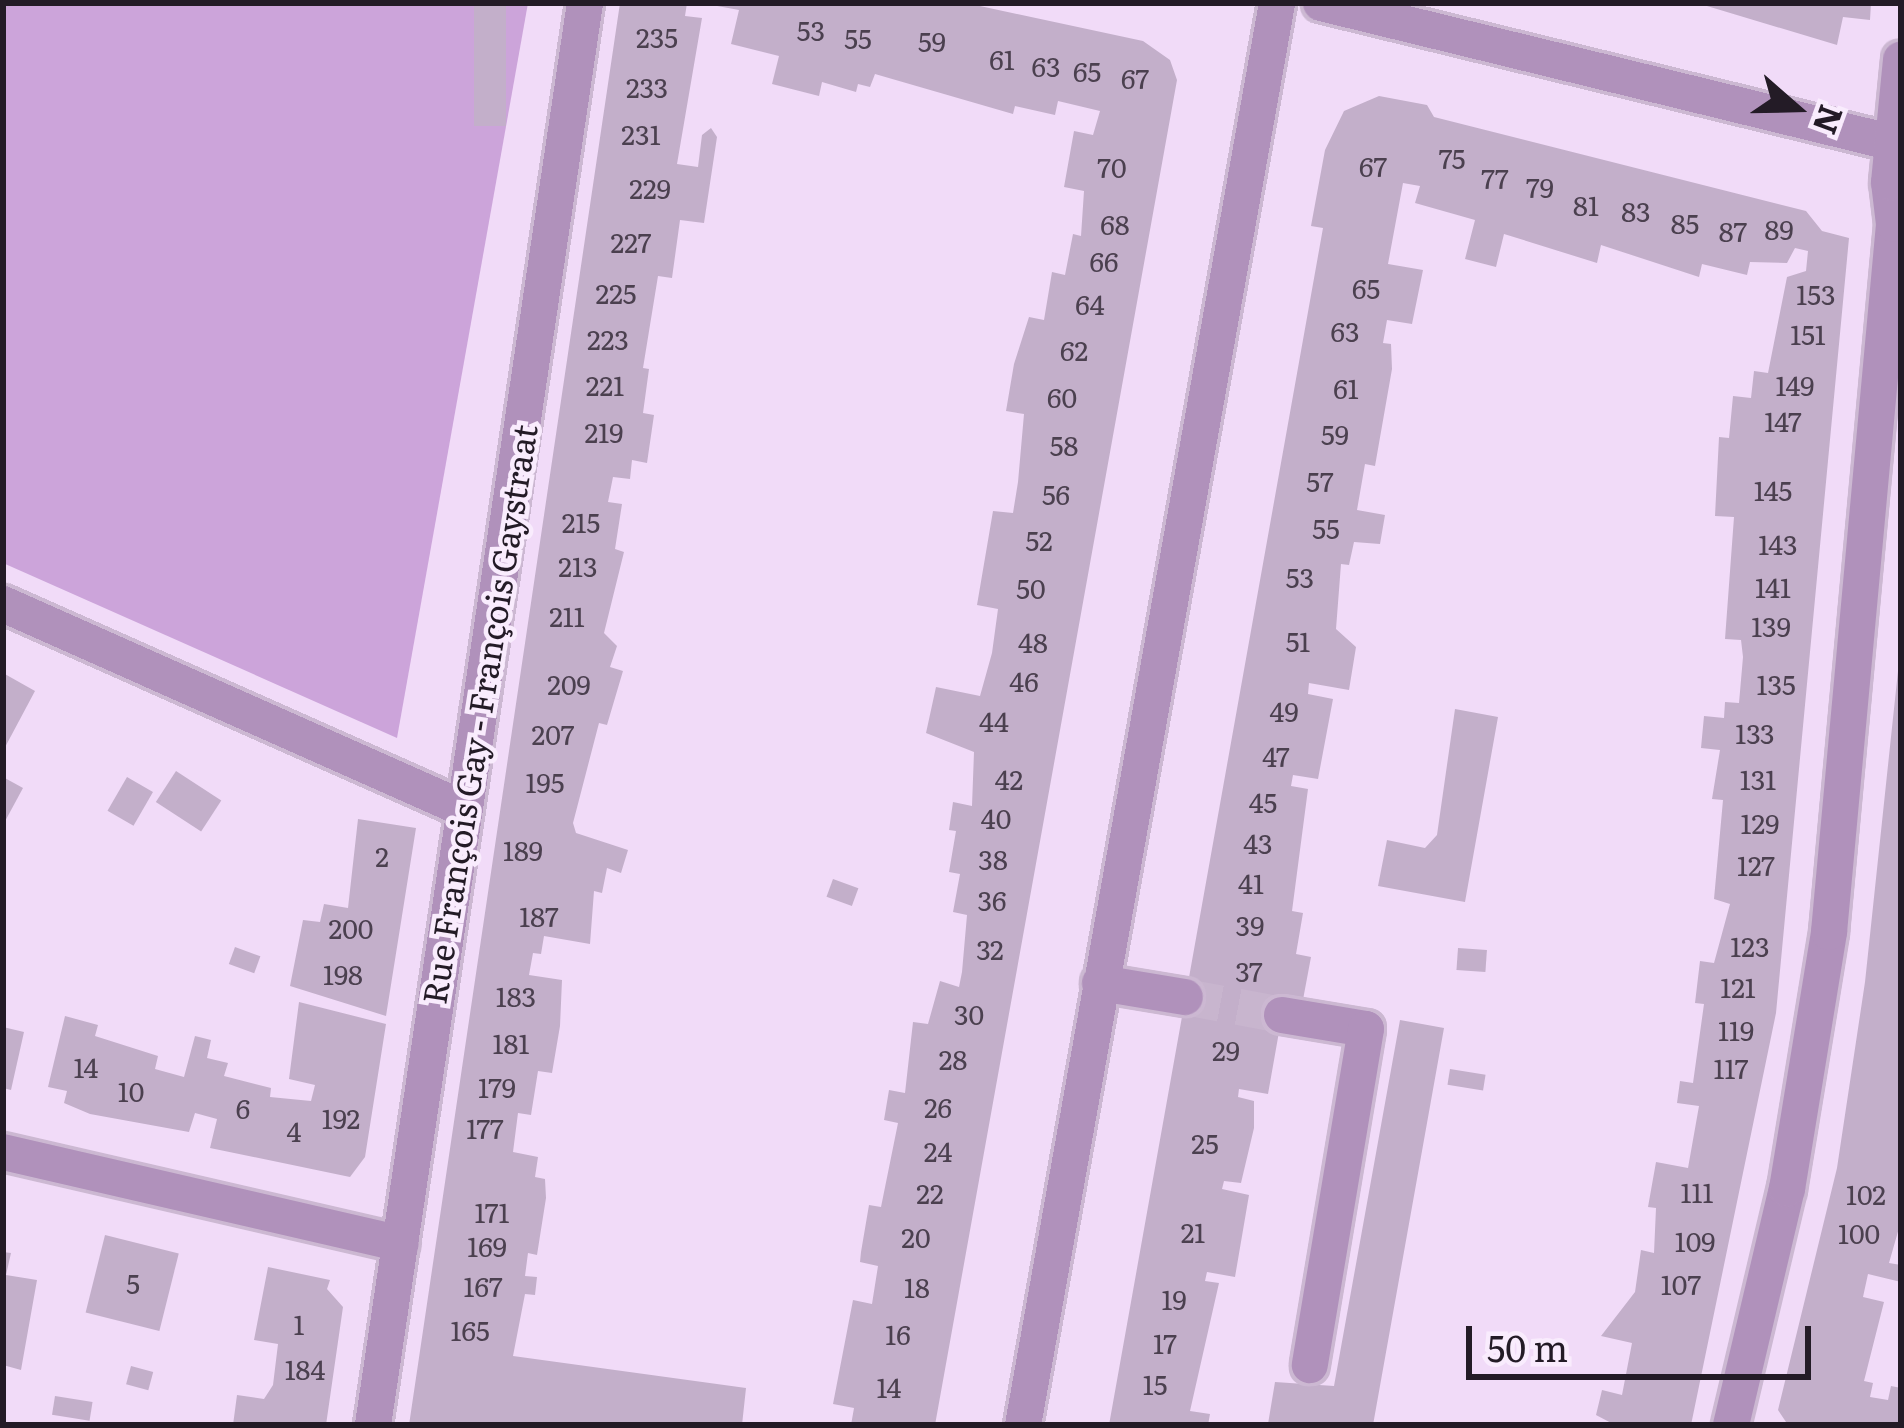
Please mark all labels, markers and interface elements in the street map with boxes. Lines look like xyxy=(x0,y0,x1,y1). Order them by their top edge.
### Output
house number: 53 xyxy=(797,14,825,46)
house number: 235 xyxy=(636,21,678,53)
house number: 55 xyxy=(844,22,872,54)
house number: 59 xyxy=(918,25,946,57)
house number: 61 xyxy=(989,43,1015,75)
north arrow xyxy=(1736,48,1856,168)
house number: 63 xyxy=(1031,50,1061,82)
house number: 65 xyxy=(1073,55,1101,87)
house number: 67 xyxy=(1121,62,1149,94)
house number: 233 xyxy=(626,71,668,103)
text: N xyxy=(1803,99,1858,142)
house number: 231 xyxy=(621,118,661,150)
house number: 75 xyxy=(1439,142,1465,174)
house number: 67 xyxy=(1359,150,1387,182)
house number: 70 xyxy=(1097,151,1127,183)
house number: 77 xyxy=(1481,162,1509,194)
house number: 79 xyxy=(1526,171,1554,203)
house number: 229 xyxy=(629,172,671,204)
house number: 81 xyxy=(1573,189,1599,221)
house number: 83 xyxy=(1621,195,1651,227)
house number: 85 xyxy=(1671,207,1699,239)
house number: 68 xyxy=(1100,208,1130,240)
house number: 89 xyxy=(1765,213,1793,245)
house number: 87 xyxy=(1719,215,1747,247)
house number: 227 xyxy=(611,226,651,258)
house number: 66 xyxy=(1090,245,1118,277)
house number: 65 xyxy=(1352,272,1380,304)
house number: 225 xyxy=(595,277,637,309)
house number: 153 xyxy=(1796,278,1836,310)
house number: 64 xyxy=(1075,288,1105,320)
house number: 63 xyxy=(1330,315,1360,347)
house number: 151 xyxy=(1790,318,1826,350)
house number: 223 xyxy=(587,323,629,355)
house number: 62 xyxy=(1060,334,1088,366)
house number: 221 xyxy=(586,369,624,401)
house number: 149 xyxy=(1776,369,1814,401)
house number: 61 xyxy=(1333,372,1359,404)
house number: 60 xyxy=(1047,381,1077,413)
house number: 147 xyxy=(1764,405,1802,437)
house number: 219 xyxy=(585,416,623,448)
house number: 59 xyxy=(1321,418,1349,450)
street label: Rue François Gay - François Gaystraat xyxy=(413,421,543,1007)
house number: 58 xyxy=(1050,429,1078,461)
house number: 57 xyxy=(1306,465,1334,497)
house number: 145 xyxy=(1754,474,1792,506)
house number: 56 xyxy=(1042,478,1070,510)
house number: 215 xyxy=(562,506,600,538)
house number: 55 xyxy=(1312,512,1340,544)
house number: 52 xyxy=(1025,524,1053,556)
house number: 143 xyxy=(1758,528,1798,560)
house number: 213 xyxy=(558,550,598,582)
house number: 53 xyxy=(1286,561,1314,593)
house number: 141 xyxy=(1755,571,1791,603)
house number: 50 xyxy=(1016,572,1046,604)
house number: 211 xyxy=(549,600,585,632)
house number: 139 xyxy=(1751,610,1791,642)
house number: 51 xyxy=(1286,625,1310,657)
house number: 48 xyxy=(1018,626,1048,658)
house number: 46 xyxy=(1009,665,1039,697)
house number: 209 xyxy=(547,668,591,700)
house number: 135 xyxy=(1756,668,1796,700)
house number: 49 xyxy=(1270,695,1298,727)
house number: 44 xyxy=(979,705,1009,737)
house number: 133 xyxy=(1735,717,1775,749)
house number: 207 xyxy=(532,718,574,750)
house number: 47 xyxy=(1262,740,1290,772)
house number: 42 xyxy=(995,763,1023,795)
house number: 131 xyxy=(1740,763,1776,795)
house number: 195 xyxy=(526,766,564,798)
house number: 45 xyxy=(1249,786,1277,818)
house number: 40 xyxy=(981,802,1011,834)
house number: 129 xyxy=(1741,807,1779,839)
house number: 43 xyxy=(1243,827,1273,859)
house number: 189 xyxy=(503,834,543,866)
house number: 2 xyxy=(375,840,389,872)
house number: 38 xyxy=(978,843,1008,875)
house number: 127 xyxy=(1737,849,1775,881)
house number: 41 xyxy=(1238,867,1264,899)
house number: 36 xyxy=(977,884,1007,916)
house number: 187 xyxy=(519,900,559,932)
house number: 39 xyxy=(1236,909,1264,941)
house number: 200 xyxy=(329,912,373,944)
house number: 123 xyxy=(1730,930,1770,962)
house number: 32 xyxy=(976,933,1004,965)
house number: 37 xyxy=(1235,955,1263,987)
house number: 198 xyxy=(323,958,363,990)
house number: 121 xyxy=(1720,971,1756,1003)
house number: 183 xyxy=(496,980,536,1012)
house number: 30 xyxy=(954,998,984,1030)
house number: 119 xyxy=(1718,1014,1754,1046)
house number: 181 xyxy=(493,1027,529,1059)
house number: 29 xyxy=(1212,1034,1240,1066)
house number: 28 xyxy=(939,1043,967,1075)
house number: 14 xyxy=(74,1051,98,1083)
house number: 117 xyxy=(1714,1052,1748,1084)
house number: 179 xyxy=(478,1071,516,1103)
house number: 10 xyxy=(118,1075,144,1107)
house number: 26 xyxy=(924,1091,952,1123)
house number: 6 xyxy=(236,1092,250,1124)
house number: 192 xyxy=(322,1102,360,1134)
house number: 177 xyxy=(466,1112,504,1144)
house number: 4 xyxy=(287,1115,301,1147)
house number: 25 xyxy=(1191,1127,1219,1159)
house number: 24 xyxy=(924,1135,952,1167)
house number: 111 xyxy=(1681,1176,1713,1208)
house number: 22 xyxy=(916,1177,944,1209)
house number: 102 xyxy=(1846,1178,1886,1210)
house number: 171 xyxy=(475,1196,509,1228)
house number: 21 xyxy=(1181,1216,1205,1248)
house number: 100 xyxy=(1838,1217,1880,1249)
house number: 20 xyxy=(901,1221,931,1253)
house number: 109 xyxy=(1675,1225,1715,1257)
house number: 169 xyxy=(467,1230,507,1262)
house number: 5 xyxy=(126,1267,140,1299)
house number: 107 xyxy=(1661,1268,1701,1300)
house number: 167 xyxy=(463,1270,503,1302)
house number: 18 xyxy=(904,1271,930,1303)
house number: 19 xyxy=(1161,1283,1187,1315)
scale bar xyxy=(1472,1302,1817,1376)
house number: 1 xyxy=(294,1308,304,1340)
house number: 165 xyxy=(450,1314,490,1346)
house number: 16 xyxy=(885,1318,911,1350)
text: 50 m xyxy=(1487,1320,1568,1373)
house number: 17 xyxy=(1153,1327,1177,1359)
house number: 184 xyxy=(285,1353,325,1385)
house number: 15 xyxy=(1143,1368,1167,1400)
house number: 14 xyxy=(877,1371,901,1403)

